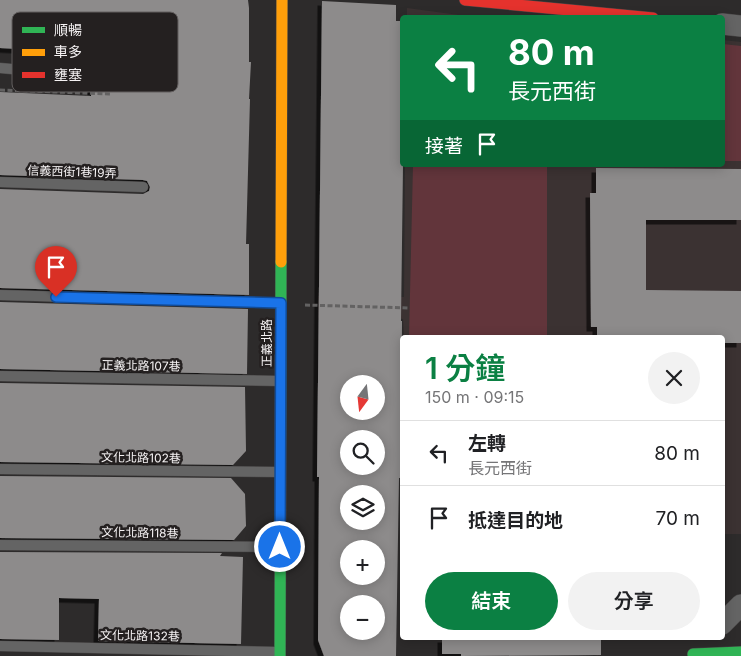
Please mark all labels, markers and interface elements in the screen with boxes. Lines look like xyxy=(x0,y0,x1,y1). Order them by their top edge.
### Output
legend xyxy=(12,12,178,92)
text: 順暢 xyxy=(54,21,82,38)
text: 80 m xyxy=(508,31,595,73)
icon: left xyxy=(425,35,490,100)
text: 車多 xyxy=(54,43,82,60)
text: 壅塞 xyxy=(54,66,82,83)
text: 長元西街 xyxy=(508,78,596,104)
icon: arrive xyxy=(473,130,501,158)
text: 接著 xyxy=(425,135,463,158)
street label: 信義西街1巷19弄 xyxy=(27,162,117,181)
pin xyxy=(35,246,77,297)
icon: arrive xyxy=(42,253,70,281)
street label: 正義北路 xyxy=(259,319,274,367)
text: 1 分鐘 xyxy=(425,350,505,386)
button: close xyxy=(648,352,700,404)
street label: 正義北路107巷 xyxy=(101,357,181,374)
north arrow xyxy=(340,375,385,420)
map controls xyxy=(340,375,385,640)
text: 150 m · 09:15 xyxy=(425,387,524,407)
button: search xyxy=(340,430,385,475)
text: 左轉 xyxy=(468,432,506,455)
icon: left xyxy=(425,439,453,467)
text: 80 m xyxy=(654,442,700,465)
street label: 文化北路102巷 xyxy=(101,449,181,466)
text: 長元西街 xyxy=(468,458,532,478)
button: layers xyxy=(340,485,385,530)
icon: arrive xyxy=(425,504,453,532)
text: 70 m xyxy=(656,507,700,530)
text: 抵達目的地 xyxy=(468,509,563,532)
position arrow xyxy=(253,520,305,572)
street label: 文化北路118巷 xyxy=(101,524,179,541)
button: + xyxy=(340,540,385,585)
button: 結束 xyxy=(425,572,558,630)
button: 分享 xyxy=(568,572,700,630)
button: − xyxy=(340,595,385,640)
street label: 文化北路132巷 xyxy=(100,627,180,644)

